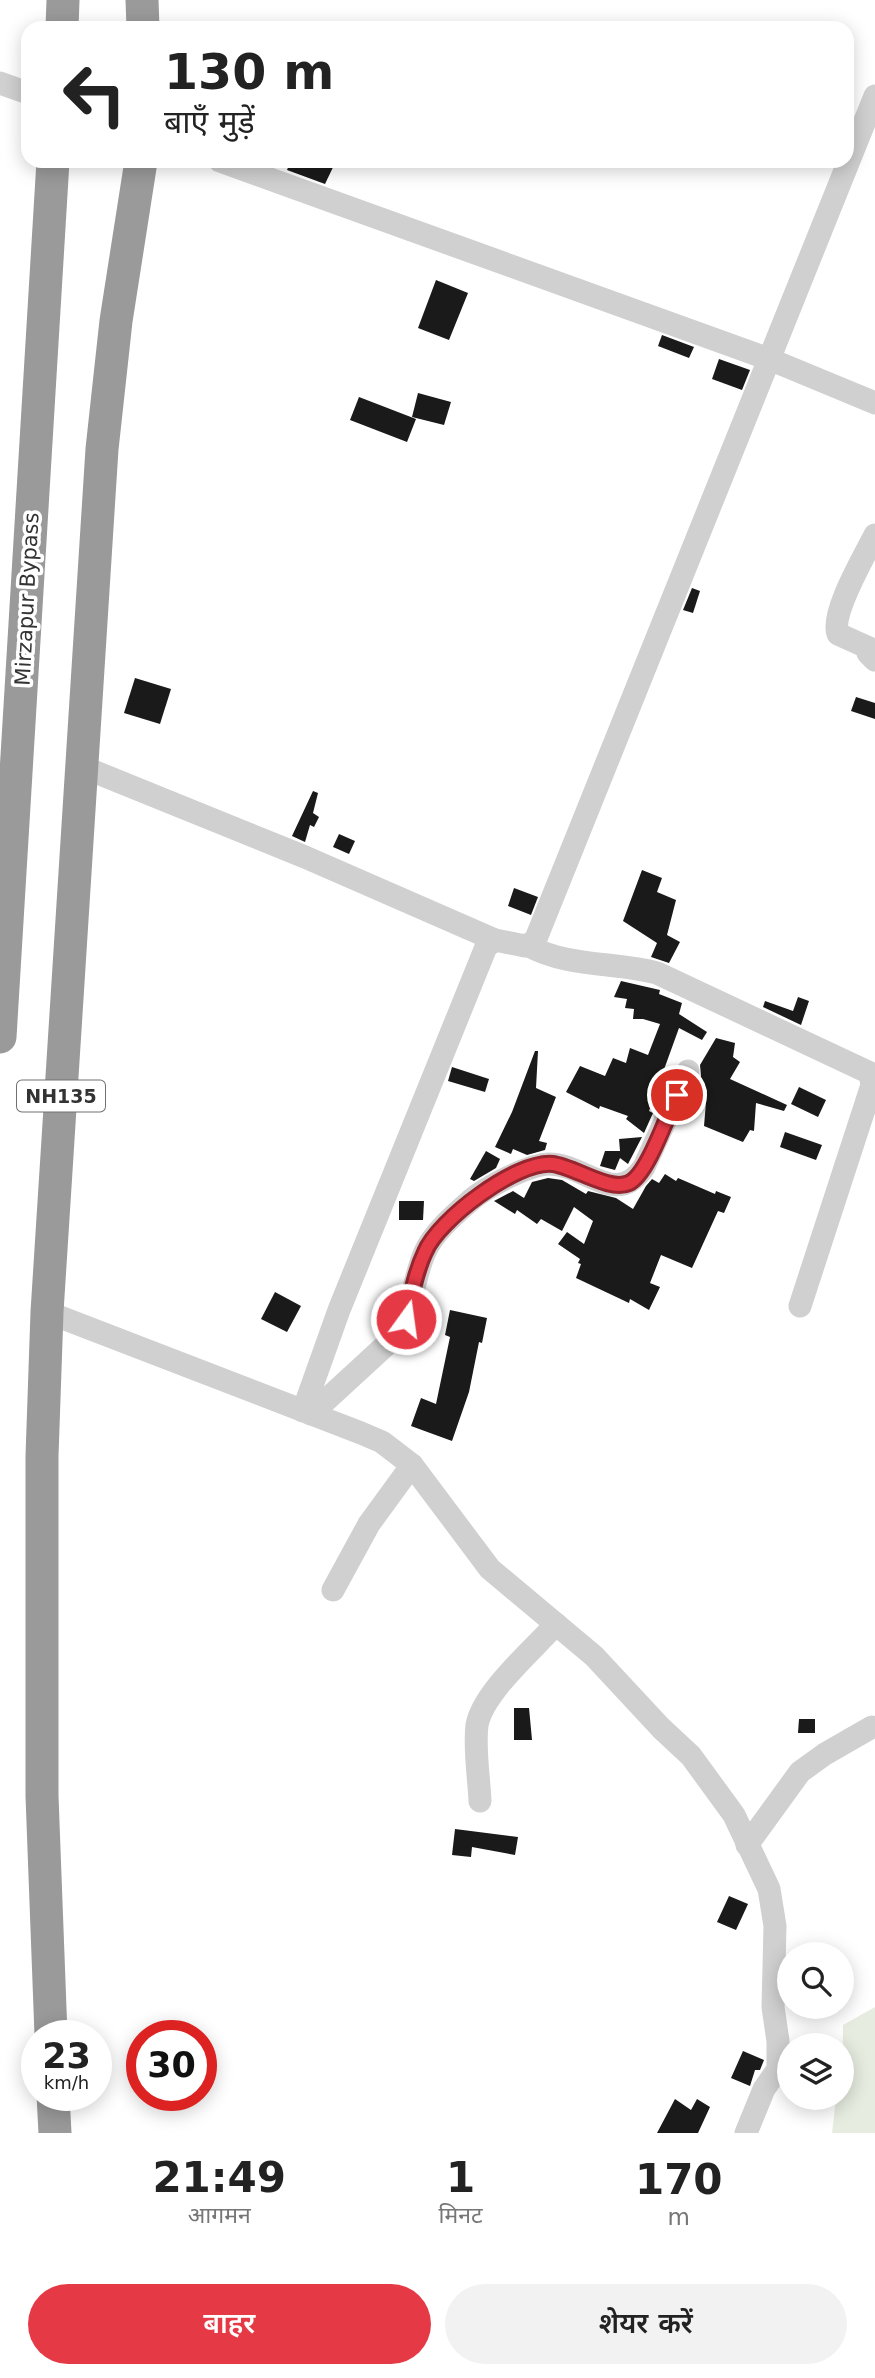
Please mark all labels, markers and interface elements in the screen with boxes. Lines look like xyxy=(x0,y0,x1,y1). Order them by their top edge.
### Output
text: 130 m xyxy=(164,44,334,101)
icon: left xyxy=(49,49,140,140)
text: बाएँ मुड़ें xyxy=(164,103,255,141)
street label: Mirzapur Bypass xyxy=(10,512,44,686)
pin xyxy=(647,1065,707,1125)
icon: arrive xyxy=(658,1076,696,1114)
road number: NH135 xyxy=(17,1080,105,1112)
position arrow xyxy=(369,1282,443,1356)
map controls xyxy=(777,1942,854,2110)
button: search xyxy=(777,1942,854,2019)
speed limit sign: 30 xyxy=(126,2020,217,2111)
button: layers xyxy=(777,2033,854,2110)
text: 23 xyxy=(42,2036,91,2076)
text: km/h xyxy=(44,2072,89,2093)
text: 21:49 xyxy=(152,2153,286,2202)
text: 1 xyxy=(446,2153,475,2202)
text: 170 xyxy=(635,2155,723,2204)
text: आगमन xyxy=(188,2202,251,2228)
text: मिनट xyxy=(438,2202,483,2228)
text: m xyxy=(668,2204,690,2230)
button: बाहर xyxy=(28,2284,431,2364)
button: शेयर करें xyxy=(445,2284,847,2364)

